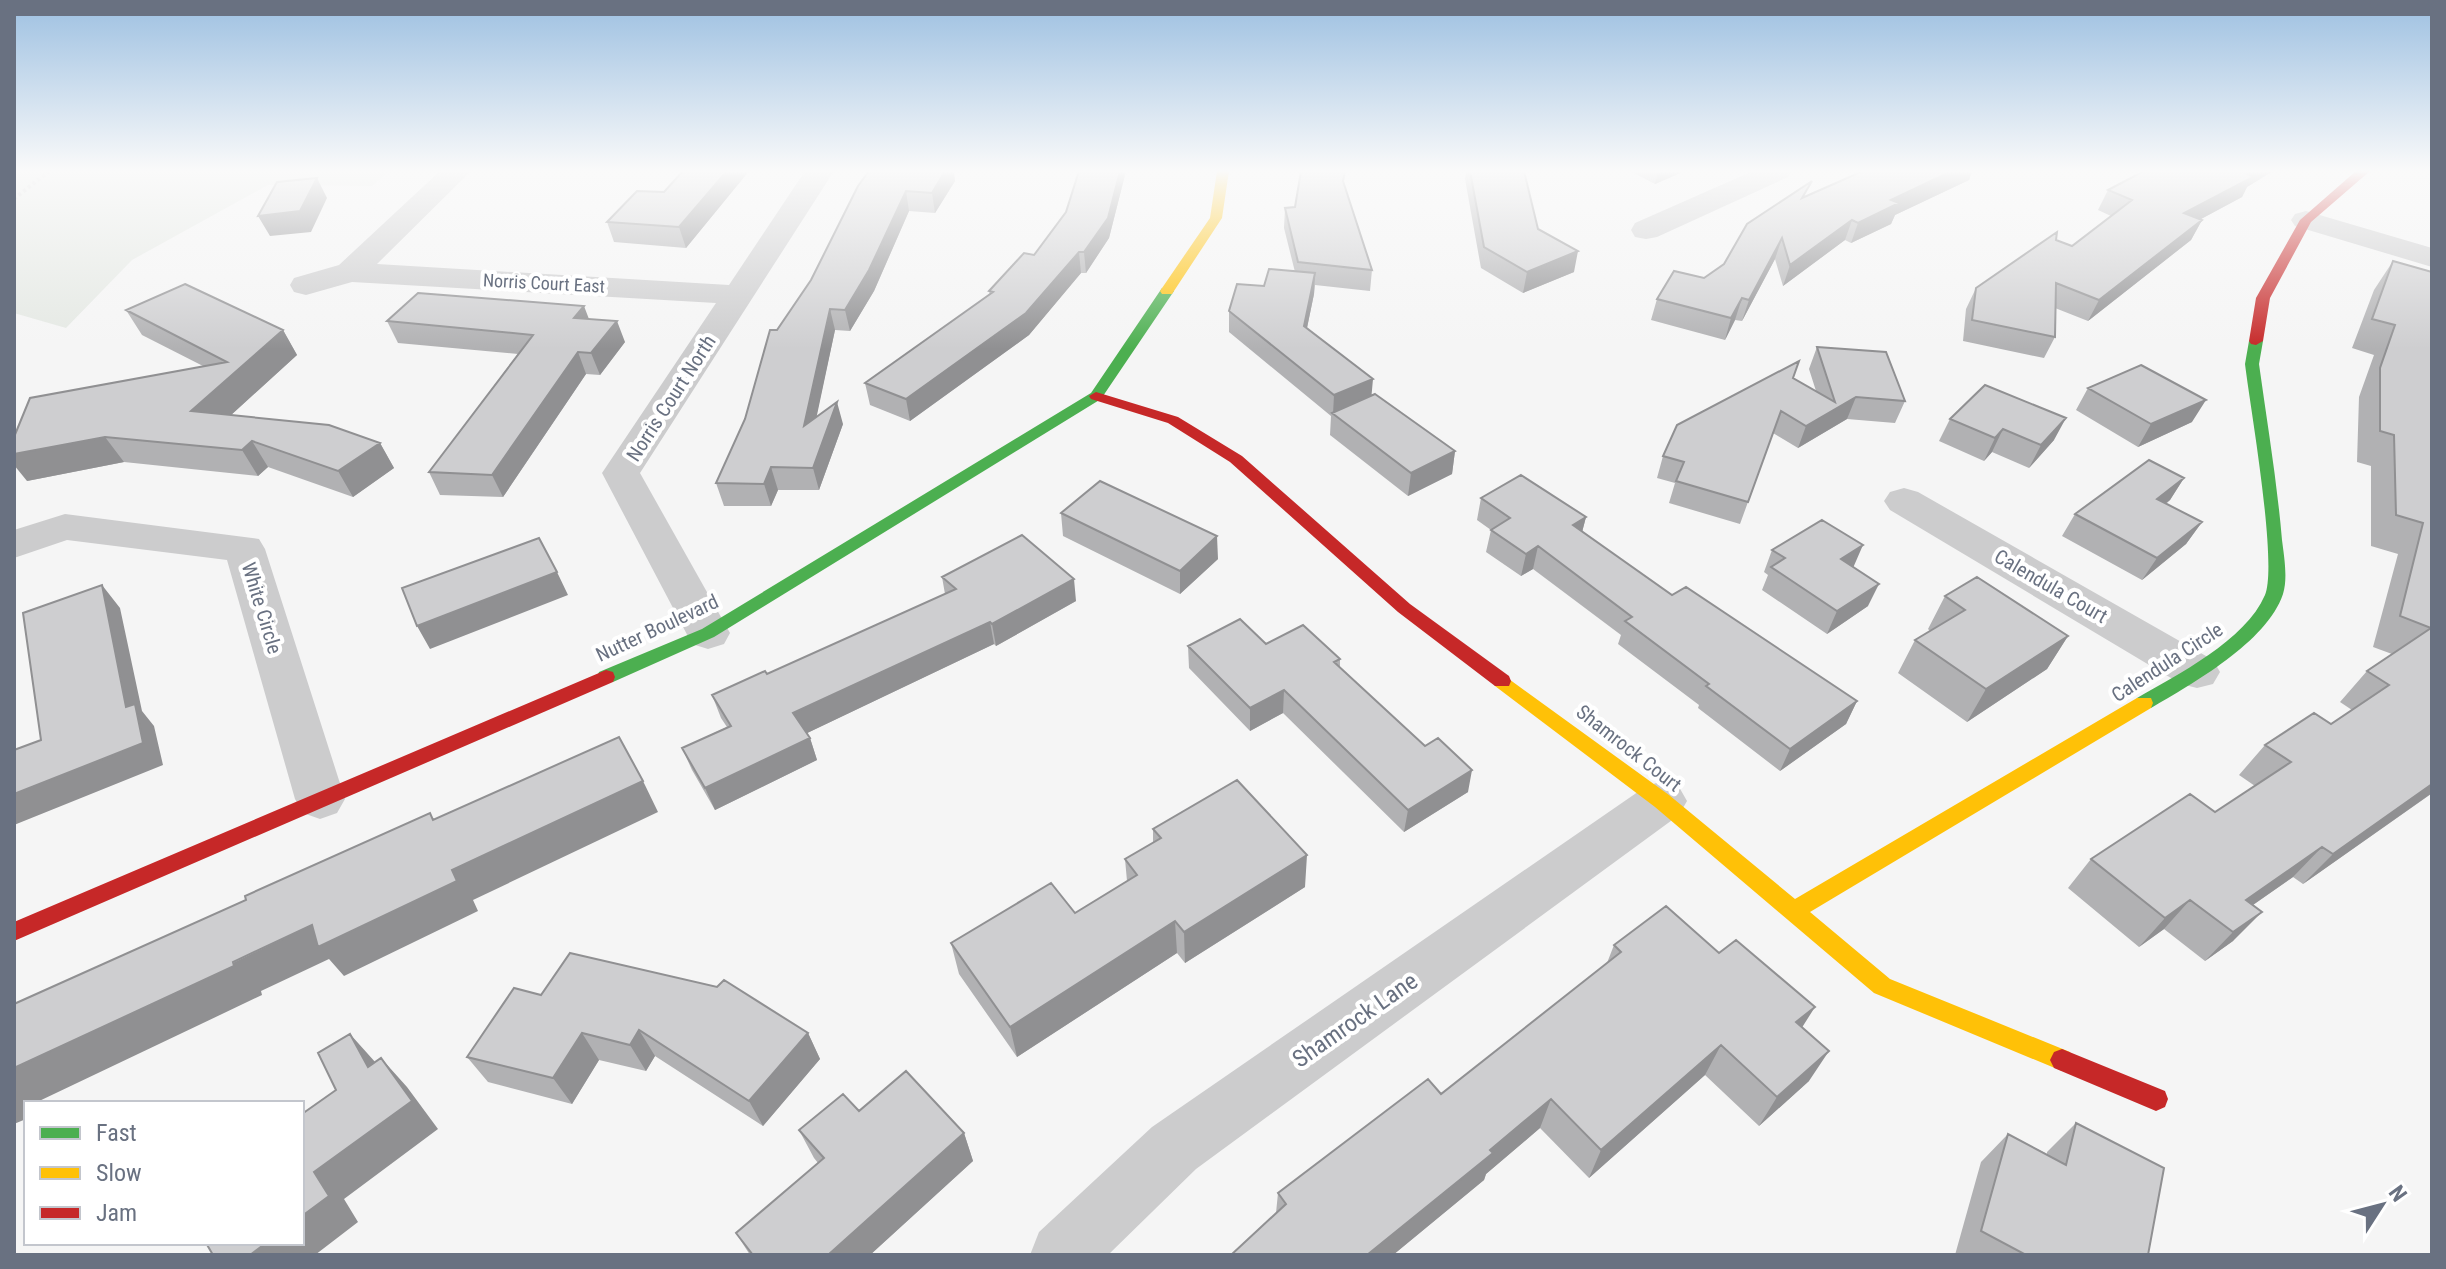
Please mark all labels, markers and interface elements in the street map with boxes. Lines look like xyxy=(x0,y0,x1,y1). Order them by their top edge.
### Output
street label: Norris Court East xyxy=(483,269,605,297)
street label: Norris Court North xyxy=(621,330,721,466)
street label: Calendula Court xyxy=(1990,544,2112,628)
street label: White Circle xyxy=(237,559,287,657)
street label: Nutter Boulevard xyxy=(592,589,722,667)
street label: Calendula Circle xyxy=(2107,617,2227,707)
street label: Shamrock Court xyxy=(1572,699,1686,797)
street label: Shamrock Lane xyxy=(1287,967,1423,1073)
legend xyxy=(24,1101,304,1245)
text: Fast xyxy=(96,1119,137,1147)
text: Slow xyxy=(96,1159,142,1187)
north arrow xyxy=(2342,1165,2422,1245)
text: N xyxy=(2384,1181,2412,1206)
text: Jam xyxy=(96,1199,137,1227)

